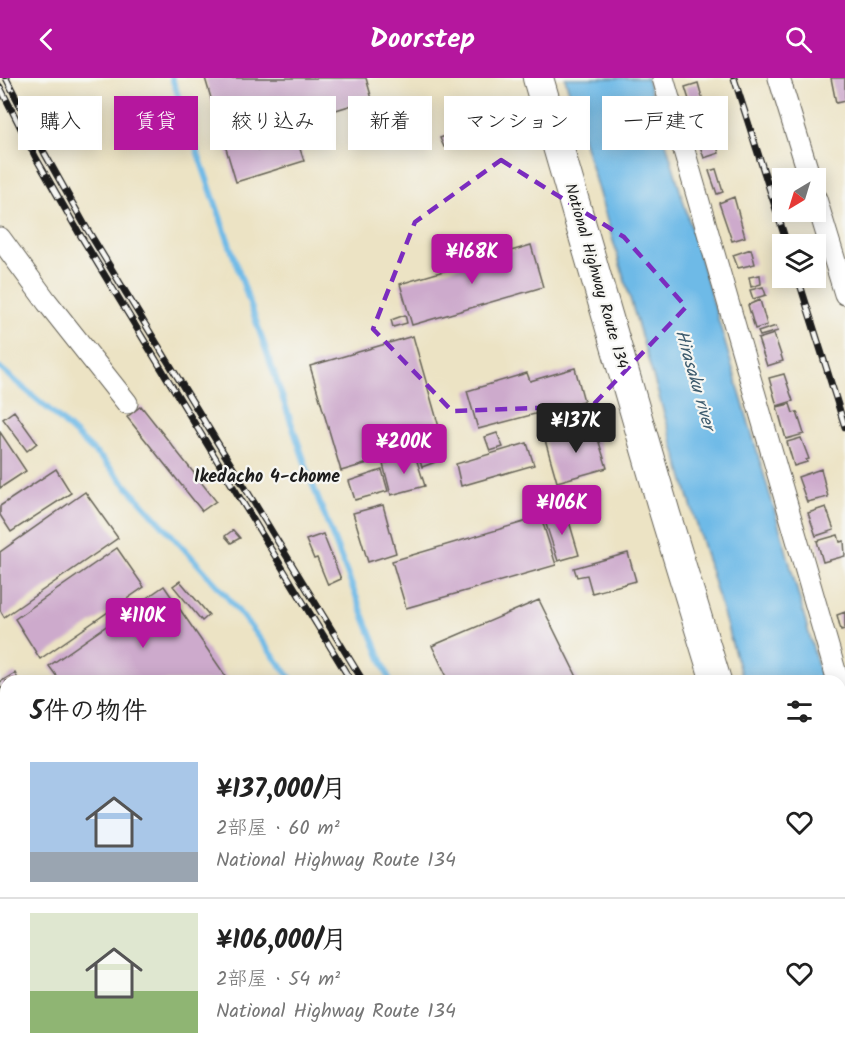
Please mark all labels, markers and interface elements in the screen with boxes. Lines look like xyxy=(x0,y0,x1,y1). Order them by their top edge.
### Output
text: Doorstep xyxy=(370,18,475,61)
icon: back xyxy=(30,23,63,56)
icon: search xyxy=(782,23,815,56)
chip: 購入 xyxy=(18,96,102,150)
chip: 賃貸 xyxy=(114,96,198,150)
chip: 絞り込み xyxy=(210,96,336,150)
chip: 新着 xyxy=(348,96,432,150)
chip: マンション xyxy=(444,96,590,150)
chip: 一戸建て xyxy=(602,96,728,150)
north arrow xyxy=(772,168,826,222)
map controls xyxy=(772,168,826,288)
street label: National Highway Route 134 xyxy=(558,180,635,372)
pin: ¥168K xyxy=(430,234,514,285)
button: layers xyxy=(772,234,826,288)
text: ¥168K xyxy=(445,237,499,269)
water label: Hirasaku river xyxy=(666,326,723,437)
pin: ¥137K xyxy=(534,403,618,454)
text: ¥137K xyxy=(551,406,601,438)
pin: ¥200K xyxy=(362,424,446,475)
text: ¥200K xyxy=(376,427,432,459)
district label: Ikedacho 4-chome xyxy=(194,463,340,492)
pin: ¥106K xyxy=(520,485,604,536)
text: ¥106K xyxy=(536,488,588,520)
pin: ¥110K xyxy=(101,598,185,649)
text: ¥110K xyxy=(120,601,166,633)
text: 5件の物件 xyxy=(30,691,147,733)
icon: filters xyxy=(783,695,816,728)
text: ¥137,000/月 xyxy=(216,769,347,811)
icon: home xyxy=(78,786,150,858)
icon: heart xyxy=(783,806,816,839)
text: 2部屋 · 60 m² xyxy=(216,813,340,845)
text: National Highway Route 134 xyxy=(216,845,456,877)
text: ¥106,000/月 xyxy=(216,920,347,962)
icon: home xyxy=(78,937,150,1009)
icon: heart xyxy=(783,957,816,990)
text: 2部屋 · 54 m² xyxy=(216,964,340,996)
text: National Highway Route 134 xyxy=(216,996,456,1028)

